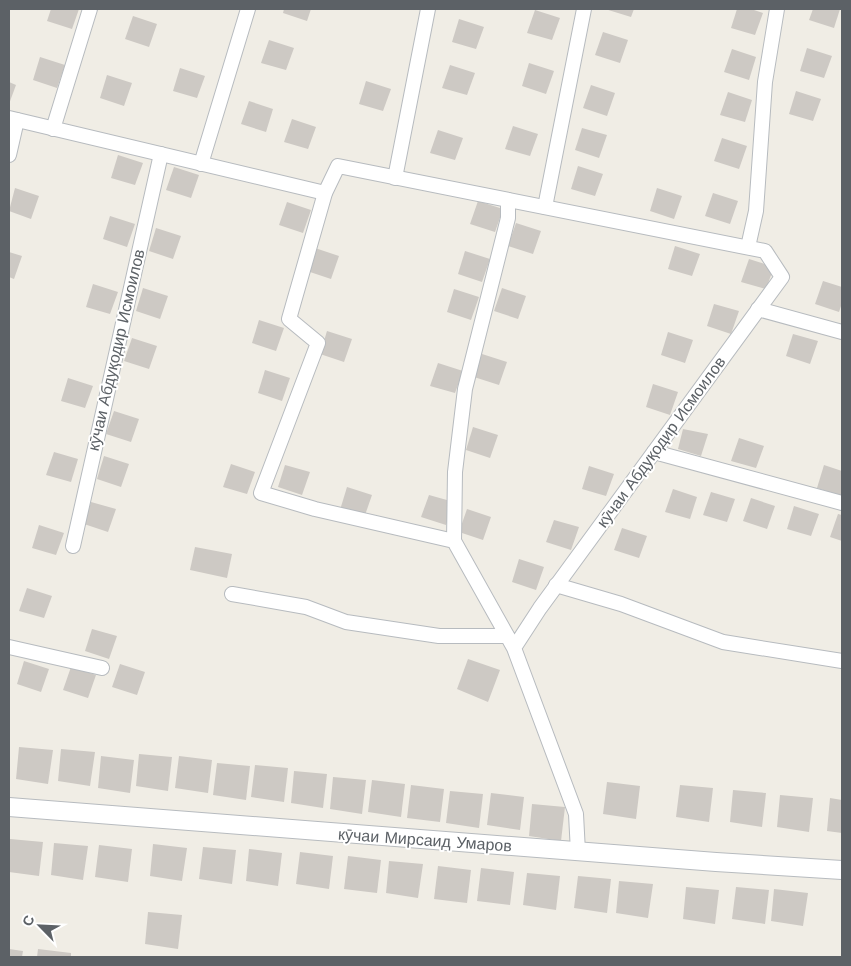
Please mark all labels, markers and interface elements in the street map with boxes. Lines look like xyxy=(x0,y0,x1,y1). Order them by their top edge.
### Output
street label: кӯчаи Абдуқодир Исмоилов xyxy=(84,247,148,453)
street label: кӯчаи Абдуқодир Исмоилов xyxy=(593,353,729,531)
street label: кӯчаи Мирсаид Умаров xyxy=(338,824,512,856)
north arrow xyxy=(15,901,65,951)
text: С xyxy=(19,913,37,929)

